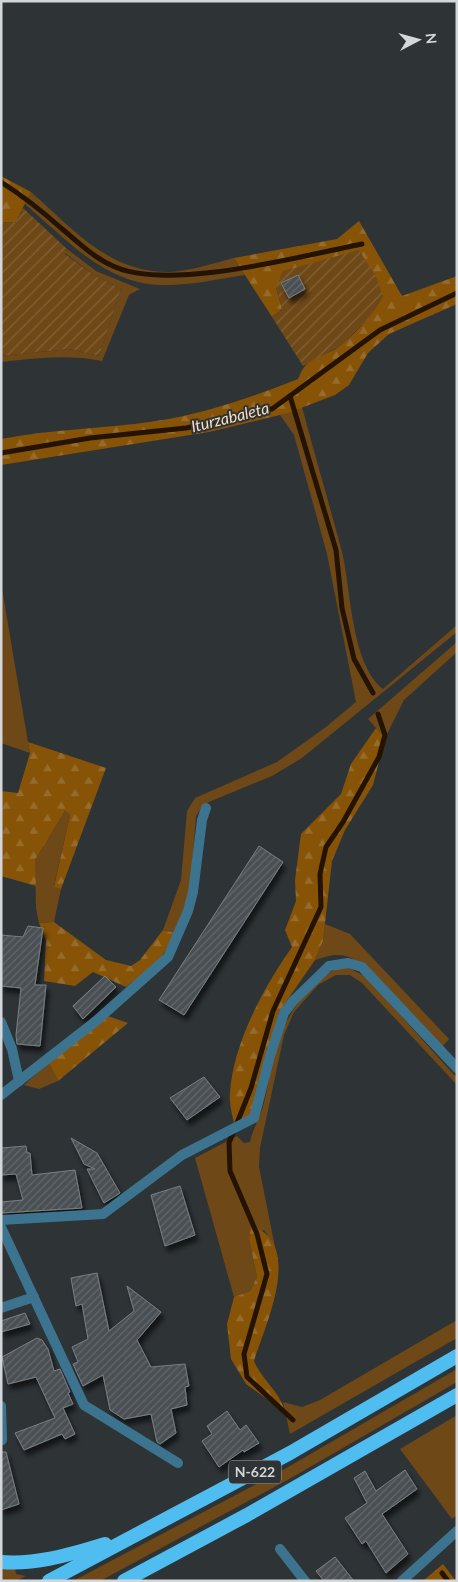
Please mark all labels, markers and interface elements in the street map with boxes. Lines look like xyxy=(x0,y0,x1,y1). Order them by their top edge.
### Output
north arrow xyxy=(393,15,443,65)
text: N xyxy=(422,32,440,45)
water label: Iturzabaleta xyxy=(189,398,271,435)
road number: N-622 xyxy=(229,1460,281,1484)

